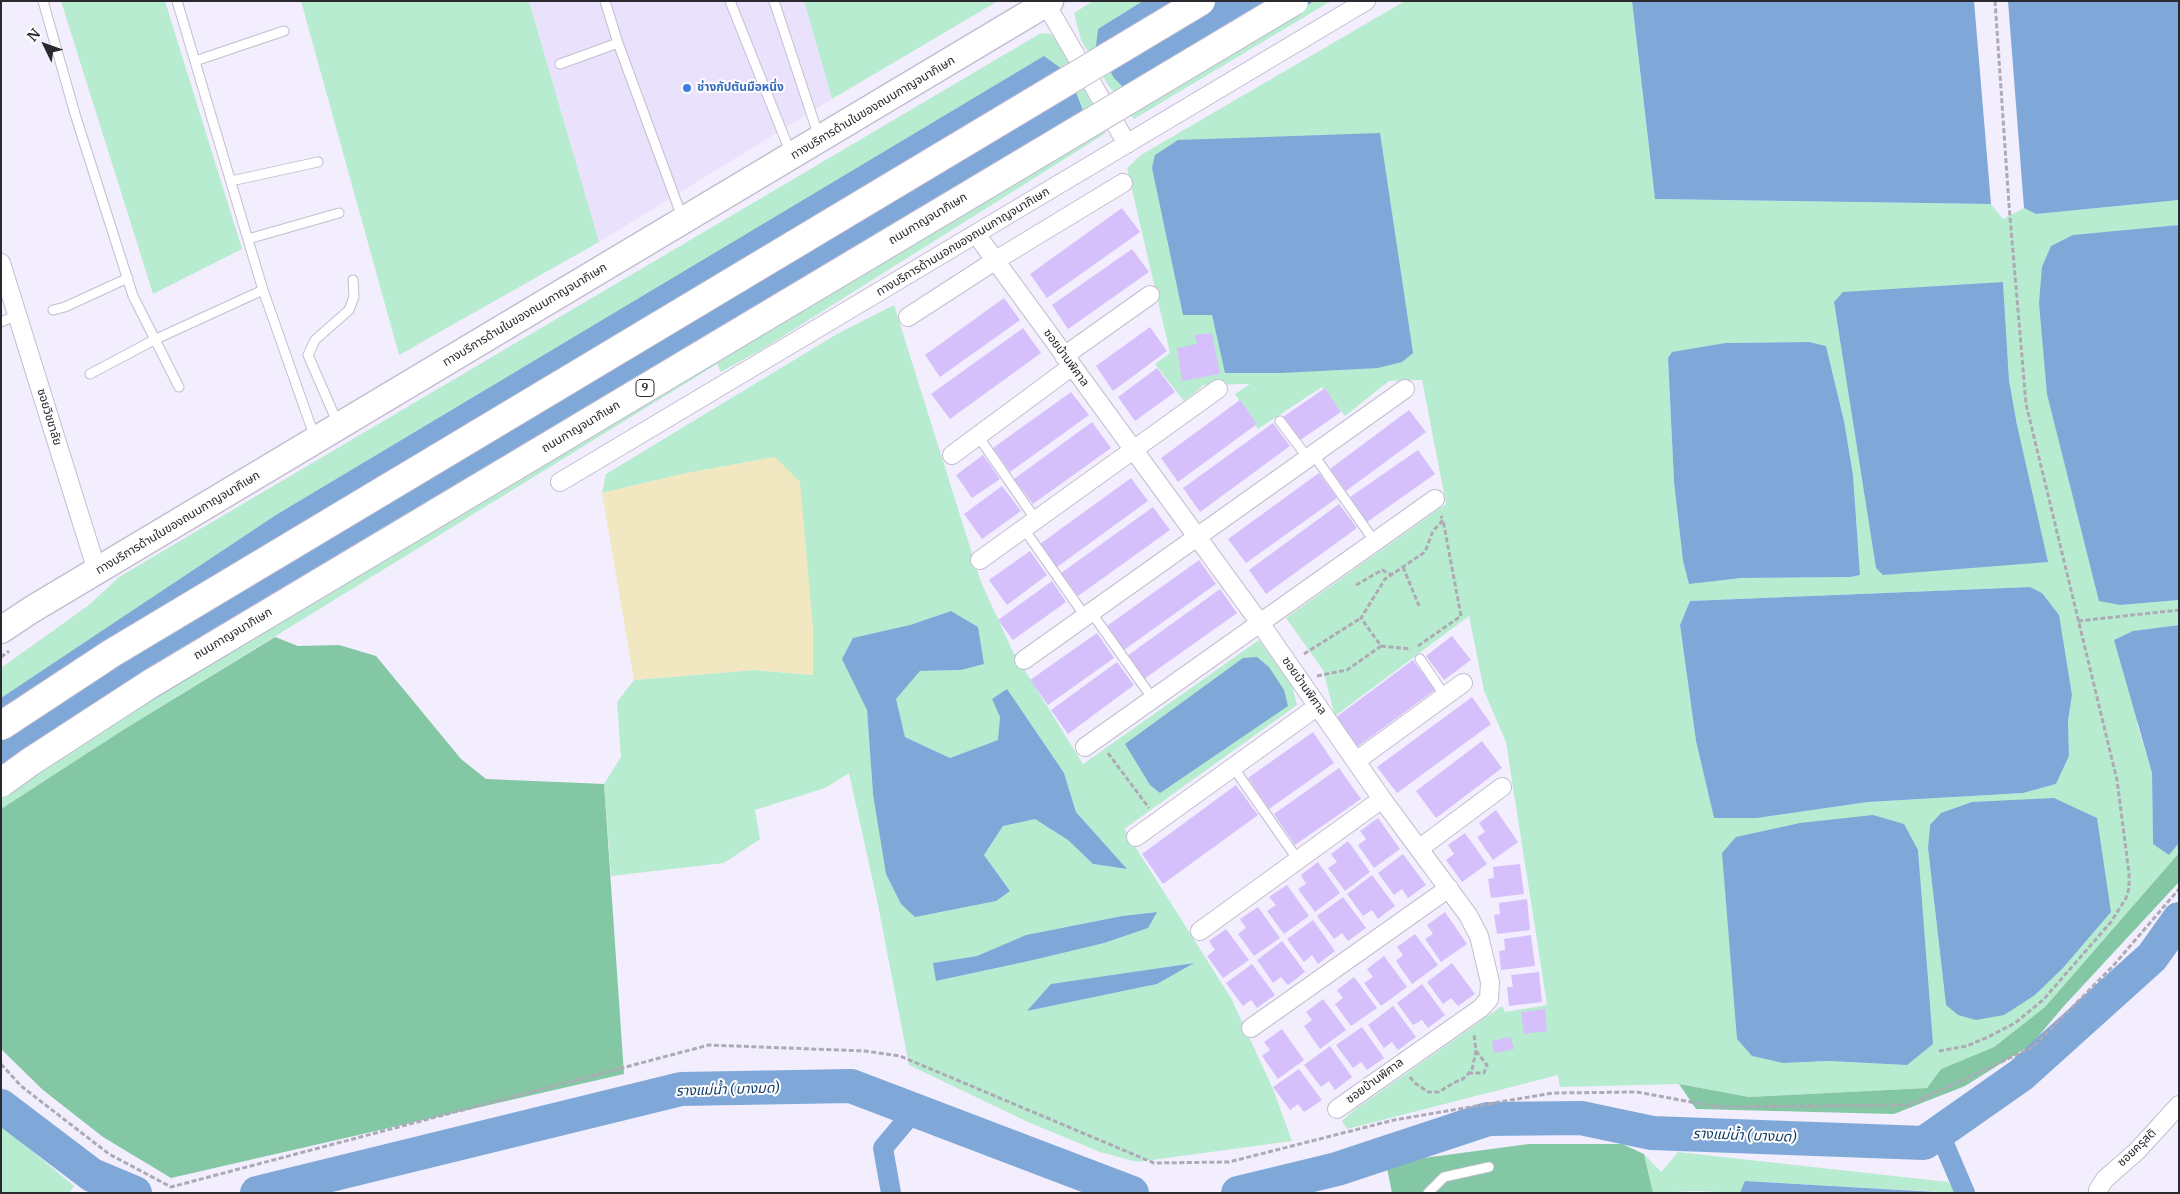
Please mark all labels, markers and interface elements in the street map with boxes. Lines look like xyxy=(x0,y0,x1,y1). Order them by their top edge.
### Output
north arrow xyxy=(20,20,70,70)
text: N xyxy=(23,25,44,45)
street label: ทางบริการด้านในของถนนกาญจนาภิเษก xyxy=(788,53,958,163)
place label: ช่างกัปตันมือหนึ่ง xyxy=(697,81,784,95)
marker: ช่างกัปตันมือหนึ่ง xyxy=(681,82,693,94)
street label: ทางบริการด้านนอกของถนนกาญจนาภิเษก xyxy=(874,184,1052,300)
street label: ถนนกาญจนาภิเษก xyxy=(886,190,970,248)
street label: ทางบริการด้านในของถนนกาญจนาภิเษก xyxy=(440,260,610,370)
street label: ซอยบ้านพิศาล xyxy=(1040,326,1092,390)
road number: 9 xyxy=(636,379,654,396)
street label: ซอยวิชชาลัย xyxy=(34,387,64,447)
street label: ถนนกาญจนาภิเษก xyxy=(539,398,623,456)
street label: ทางบริการด้านในของถนนกาญจนาภิเษก xyxy=(93,468,263,578)
street label: ถนนกาญจนาภิเษก xyxy=(191,605,275,663)
street label: ซอยบ้านพิศาล xyxy=(1279,654,1329,718)
street label: ซอยบ้านพิศาล xyxy=(1343,1055,1407,1107)
water label: รางแม่น้ำ (บางมด) xyxy=(675,1080,781,1100)
water label: รางแม่น้ำ (บางมด) xyxy=(1692,1126,1798,1146)
street label: ซอยครุสติ xyxy=(2115,1126,2159,1170)

